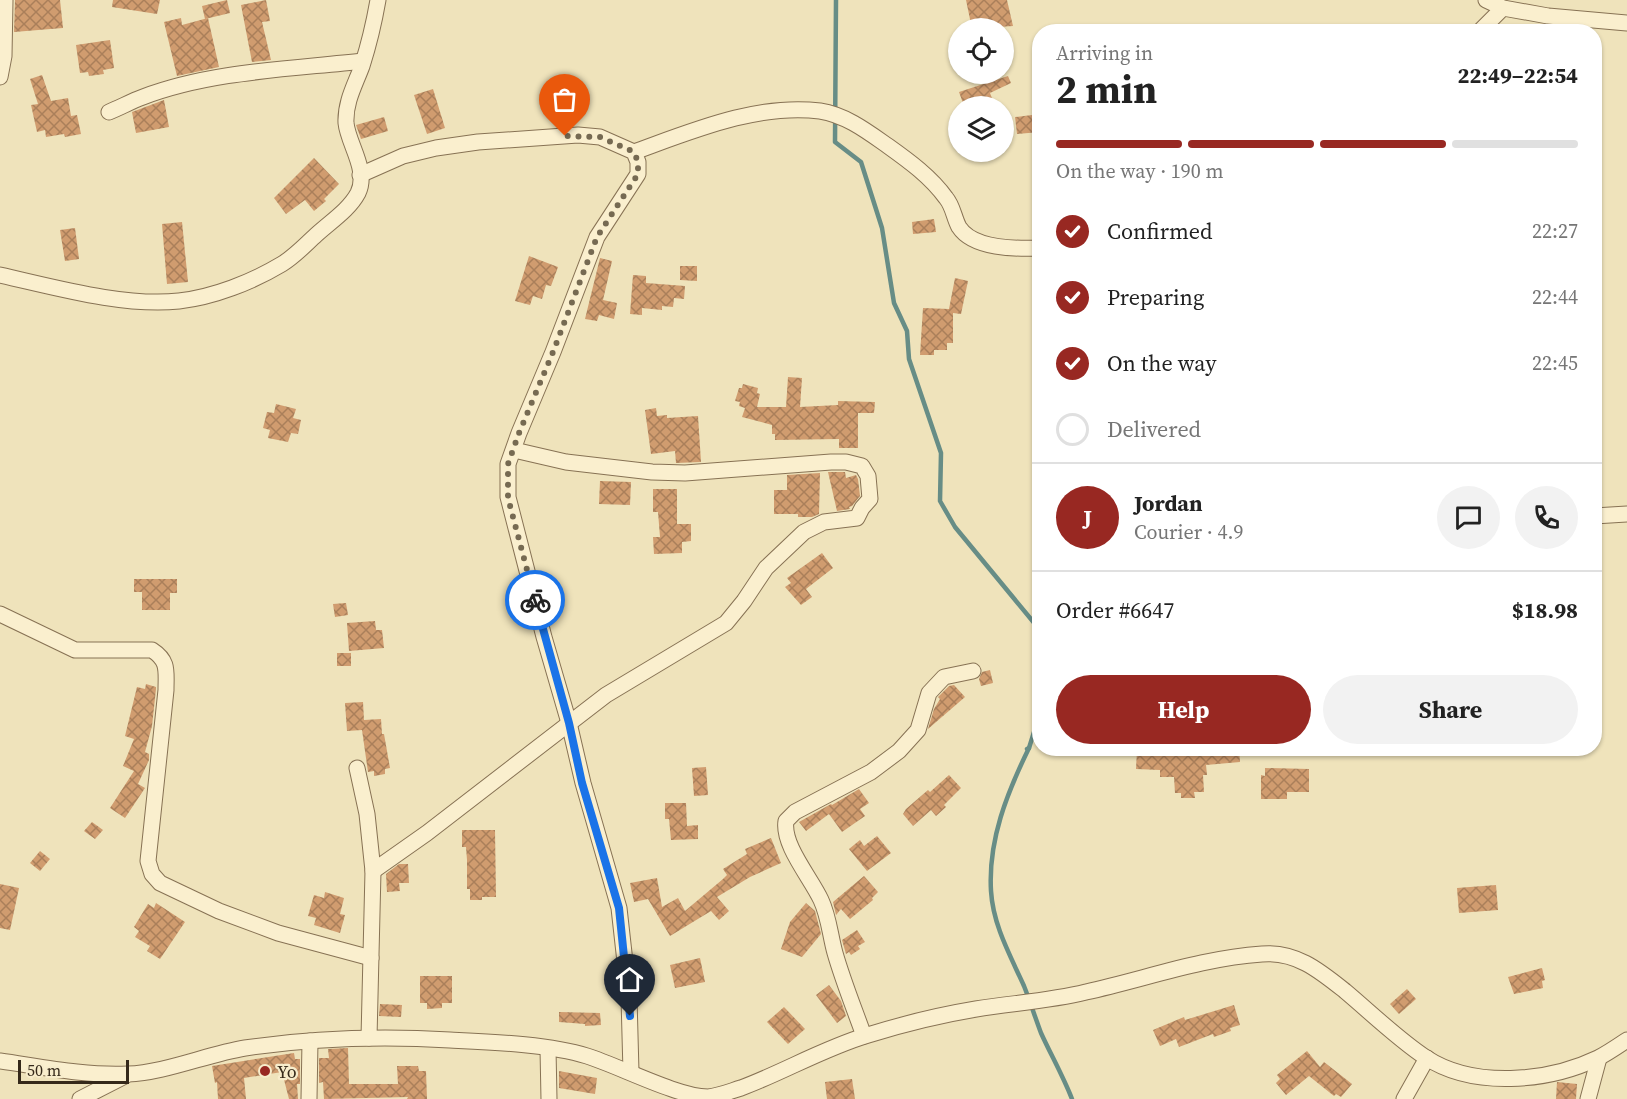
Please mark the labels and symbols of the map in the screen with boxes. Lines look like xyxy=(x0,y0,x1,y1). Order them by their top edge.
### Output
pin xyxy=(539,74,590,136)
courier xyxy=(505,570,565,630)
pin xyxy=(604,954,655,1016)
scale bar xyxy=(18,1057,129,1084)
place label: Yo xyxy=(277,1059,297,1084)
marker: Yo xyxy=(258,1064,272,1078)

